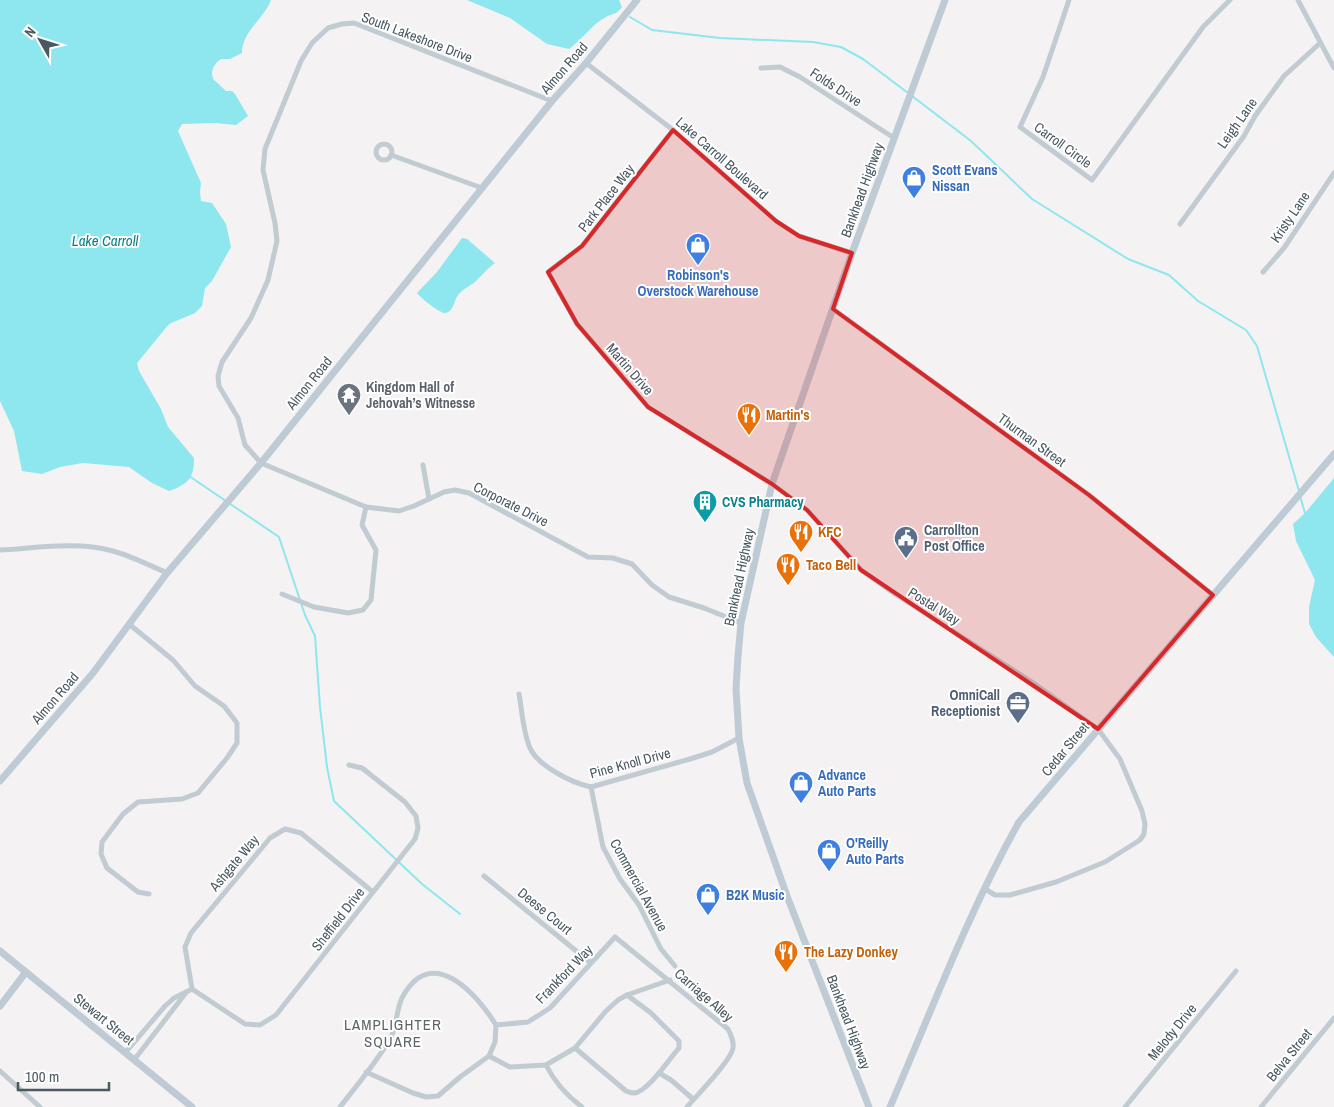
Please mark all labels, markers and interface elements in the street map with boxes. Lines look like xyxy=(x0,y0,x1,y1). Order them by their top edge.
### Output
street label: South Lakeshore Drive xyxy=(359,8,475,66)
north arrow xyxy=(15,15,65,65)
text: N xyxy=(20,23,40,41)
street label: Almon Road xyxy=(536,38,592,98)
street label: Folds Drive xyxy=(807,64,865,110)
street label: Leigh Lane xyxy=(1213,94,1261,152)
street label: Lake Carroll Boulevard xyxy=(672,113,772,203)
street label: Carroll Circle xyxy=(1031,118,1095,172)
street label: Bankhead Highway xyxy=(837,140,888,240)
street label: Park Place Way xyxy=(574,160,638,236)
place label: Scott Evans Nissan xyxy=(932,161,998,195)
shop icon: Scott Evans Nissan xyxy=(901,165,927,199)
street label: Kristy Lane xyxy=(1266,188,1314,246)
water label: Lake Carroll xyxy=(72,230,138,251)
shop icon: Robinson's Overstock Warehouse xyxy=(685,232,711,266)
place label: Robinson's Overstock Warehouse xyxy=(638,266,758,300)
street label: Martin Drive xyxy=(602,339,658,399)
street label: Almon Road xyxy=(281,353,336,414)
place label: Kingdom Hall of Jehovah’s Witnesse xyxy=(366,378,475,412)
temple icon: Kingdom Hall of Jehovah’s Witnesse xyxy=(336,382,362,416)
restaurant icon: Martin's xyxy=(736,402,762,436)
place label: Martin's xyxy=(766,406,810,424)
street label: Thurman Street xyxy=(994,409,1070,471)
street label: Corporate Drive xyxy=(471,477,551,531)
building icon: CVS Pharmacy xyxy=(692,489,718,523)
place label: CVS Pharmacy xyxy=(722,493,804,511)
restaurant icon: KFC xyxy=(788,519,814,553)
place label: Carrollton Post Office xyxy=(924,521,985,555)
place label: KFC xyxy=(818,523,842,541)
public building icon: Carrollton Post Office xyxy=(893,525,919,559)
street label: Bankhead Highway xyxy=(720,526,758,628)
restaurant icon: Taco Bell xyxy=(775,552,801,586)
place label: Taco Bell xyxy=(806,556,856,574)
street label: Postal Way xyxy=(905,583,963,629)
street label: Almon Road xyxy=(27,668,83,728)
place label: OmniCall Receptionist xyxy=(931,686,1000,720)
office icon: OmniCall Receptionist xyxy=(1005,690,1031,724)
street label: Cedar Street xyxy=(1037,718,1093,780)
street label: Pine Knoll Drive xyxy=(588,744,672,782)
place label: Advance Auto Parts xyxy=(818,766,876,800)
shop icon: Advance Auto Parts xyxy=(788,770,814,804)
street label: Ashgate Way xyxy=(205,831,263,896)
place label: O'Reilly Auto Parts xyxy=(846,834,904,868)
street label: Commercial Avenue xyxy=(606,836,672,934)
shop icon: O'Reilly Auto Parts xyxy=(816,838,842,872)
shop icon: B2K Music xyxy=(695,882,721,916)
street label: Sheffield Drive xyxy=(308,884,368,954)
street label: Deese Court xyxy=(514,884,576,938)
place label: B2K Music xyxy=(726,886,785,904)
restaurant icon: The Lazy Donkey xyxy=(773,939,799,973)
street label: Frankford Way xyxy=(532,941,597,1007)
place label: The Lazy Donkey xyxy=(804,943,898,961)
street label: Carriage Alley xyxy=(671,965,737,1026)
street label: Bankhead Highway xyxy=(823,972,875,1072)
street label: Stewart Street xyxy=(70,989,138,1049)
street label: Melody Drive xyxy=(1144,1000,1200,1064)
district label: LAMPLIGHTER SQUARE xyxy=(344,1014,442,1052)
street label: Belva Street xyxy=(1262,1025,1316,1085)
scale bar xyxy=(18,1060,109,1092)
text: 100 m xyxy=(25,1066,59,1087)

